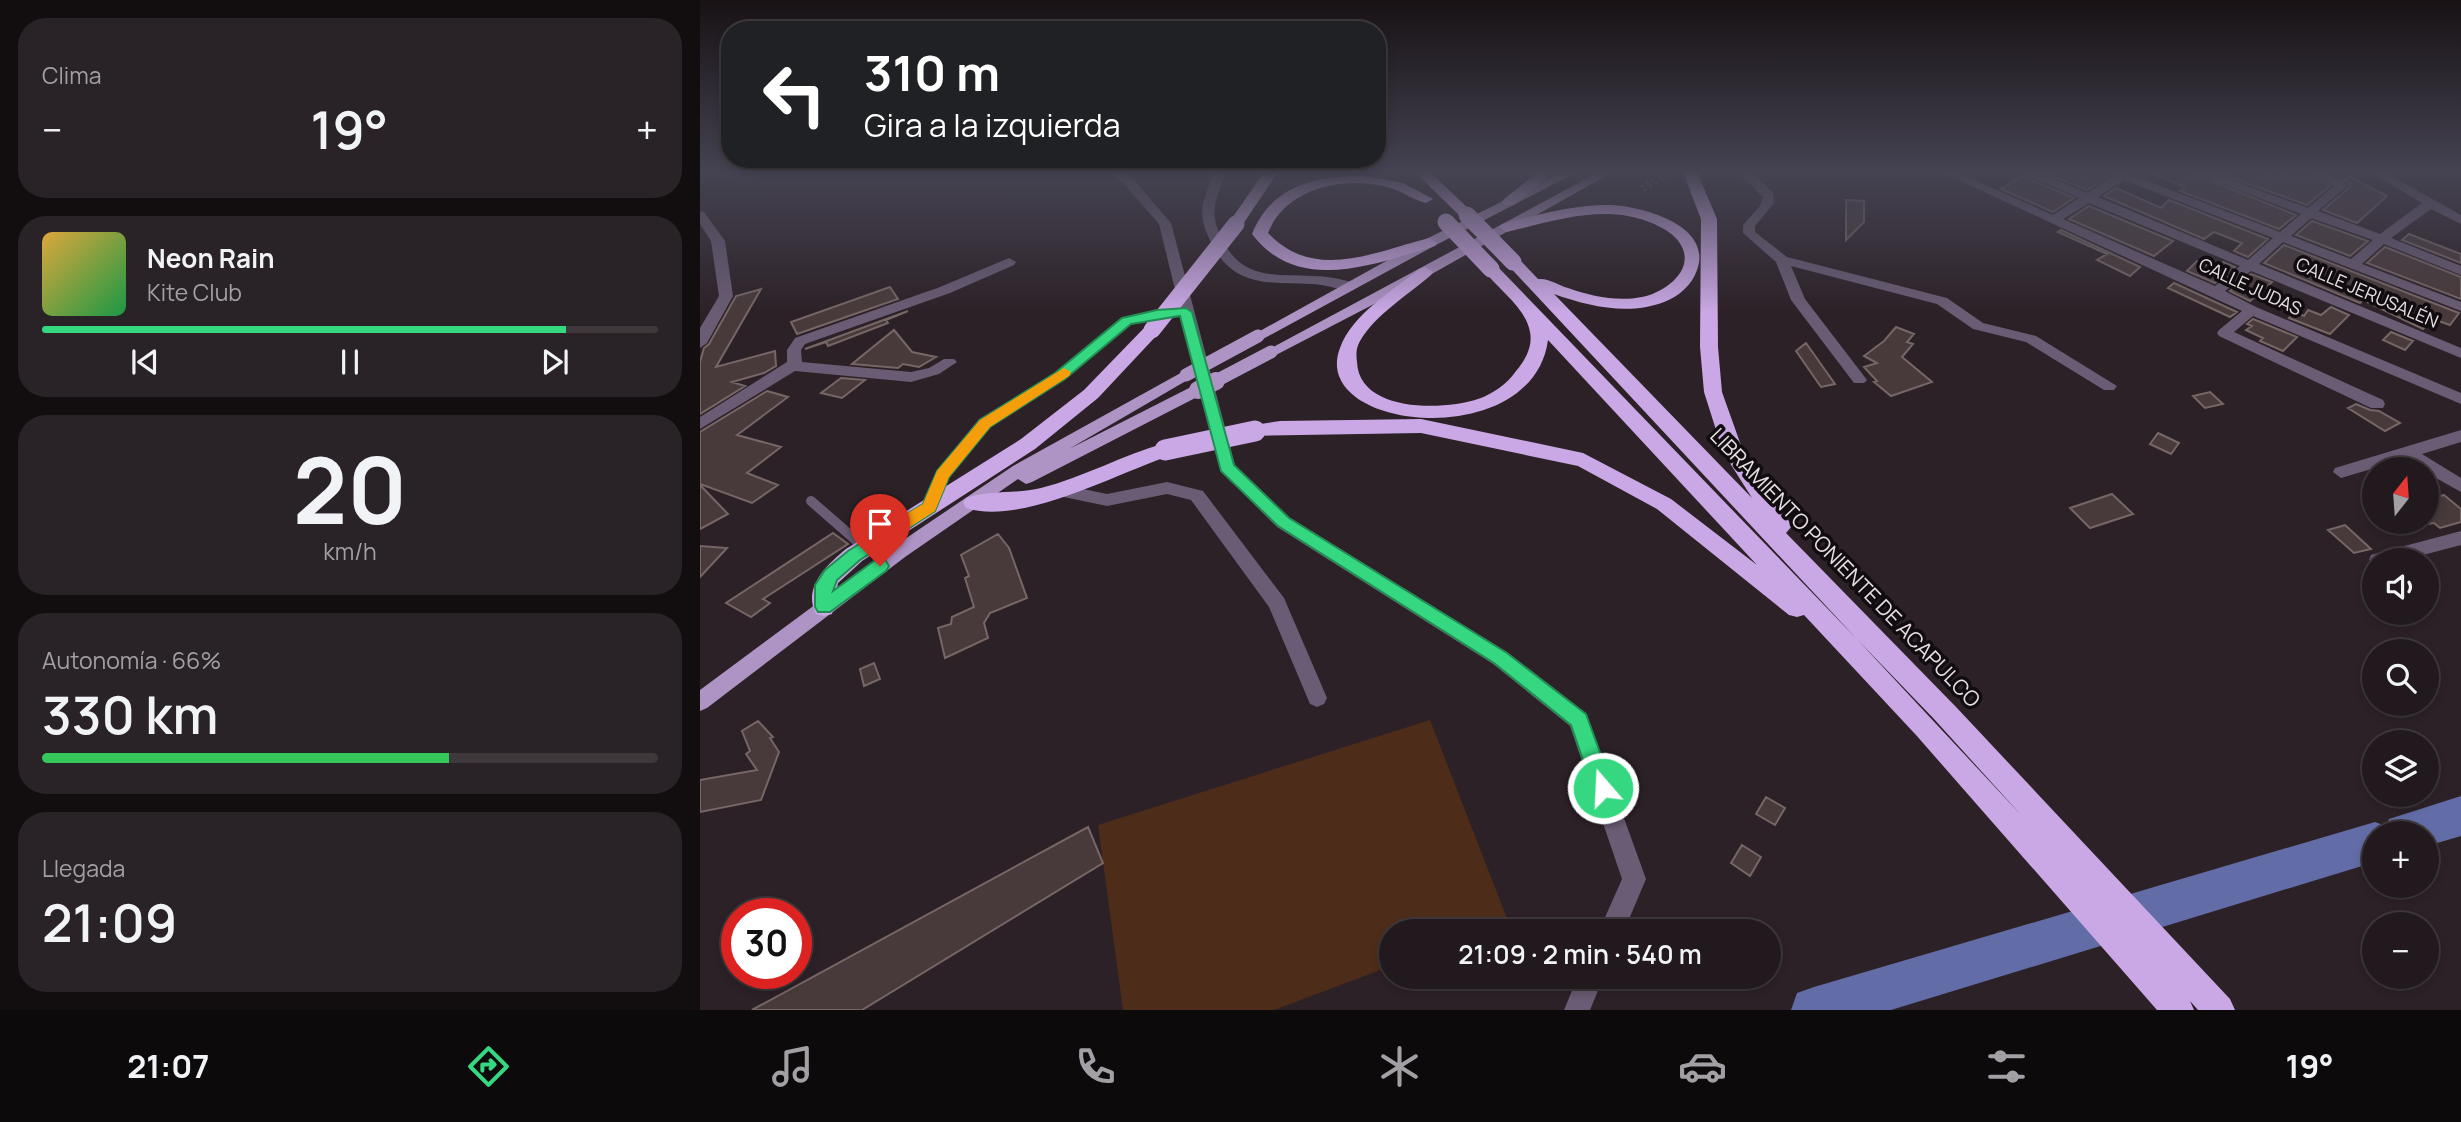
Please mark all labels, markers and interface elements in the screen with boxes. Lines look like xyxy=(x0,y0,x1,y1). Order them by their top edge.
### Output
text: 310 m xyxy=(864,39,1000,106)
icon: left xyxy=(749,49,840,140)
text: Clima xyxy=(42,59,101,91)
text: 19° xyxy=(310,94,388,165)
text: − xyxy=(42,103,63,155)
text: + xyxy=(636,103,658,155)
text: Gira a la izquierda xyxy=(864,103,1120,147)
text: Neon Rain xyxy=(147,240,275,276)
street label: CALLE JERUSALÉN xyxy=(2293,251,2442,333)
street label: CALLE JUDAS xyxy=(2195,252,2306,320)
text: Kite Club xyxy=(147,276,242,308)
icon: previous xyxy=(126,343,164,381)
icon: pause xyxy=(331,343,369,381)
icon: next xyxy=(536,343,574,381)
street label: LIBRAMIENTO PONIENTE DE ACAPULCO xyxy=(1705,422,1987,713)
text: 20 xyxy=(293,427,407,551)
north arrow xyxy=(2362,457,2440,534)
map controls xyxy=(2362,457,2439,989)
pin xyxy=(850,494,910,566)
icon: arrive xyxy=(861,505,899,543)
text: km/h xyxy=(323,535,377,567)
button: sound xyxy=(2362,548,2439,625)
button: search xyxy=(2362,639,2439,716)
text: Autonomía · 66% xyxy=(42,644,221,676)
text: 330 km xyxy=(42,679,218,750)
button: layers xyxy=(2362,730,2439,807)
position arrow xyxy=(1566,751,1640,825)
button: + xyxy=(2362,821,2439,898)
text: Llegada xyxy=(42,852,125,884)
text: 21:09 xyxy=(42,887,177,958)
speed limit sign: 30 xyxy=(721,898,812,989)
button: − xyxy=(2362,912,2439,989)
text: 21:09 · 2 min · 540 m xyxy=(1458,936,1702,972)
icon: directions xyxy=(464,1042,513,1091)
icon: music xyxy=(768,1042,817,1091)
icon: phone xyxy=(1071,1042,1120,1091)
icon: climate xyxy=(1375,1042,1424,1091)
icon: car xyxy=(1678,1042,1727,1091)
icon: filters xyxy=(1982,1042,2031,1091)
text: 21:07 xyxy=(127,1044,209,1088)
text: 19° xyxy=(2285,1044,2334,1088)

